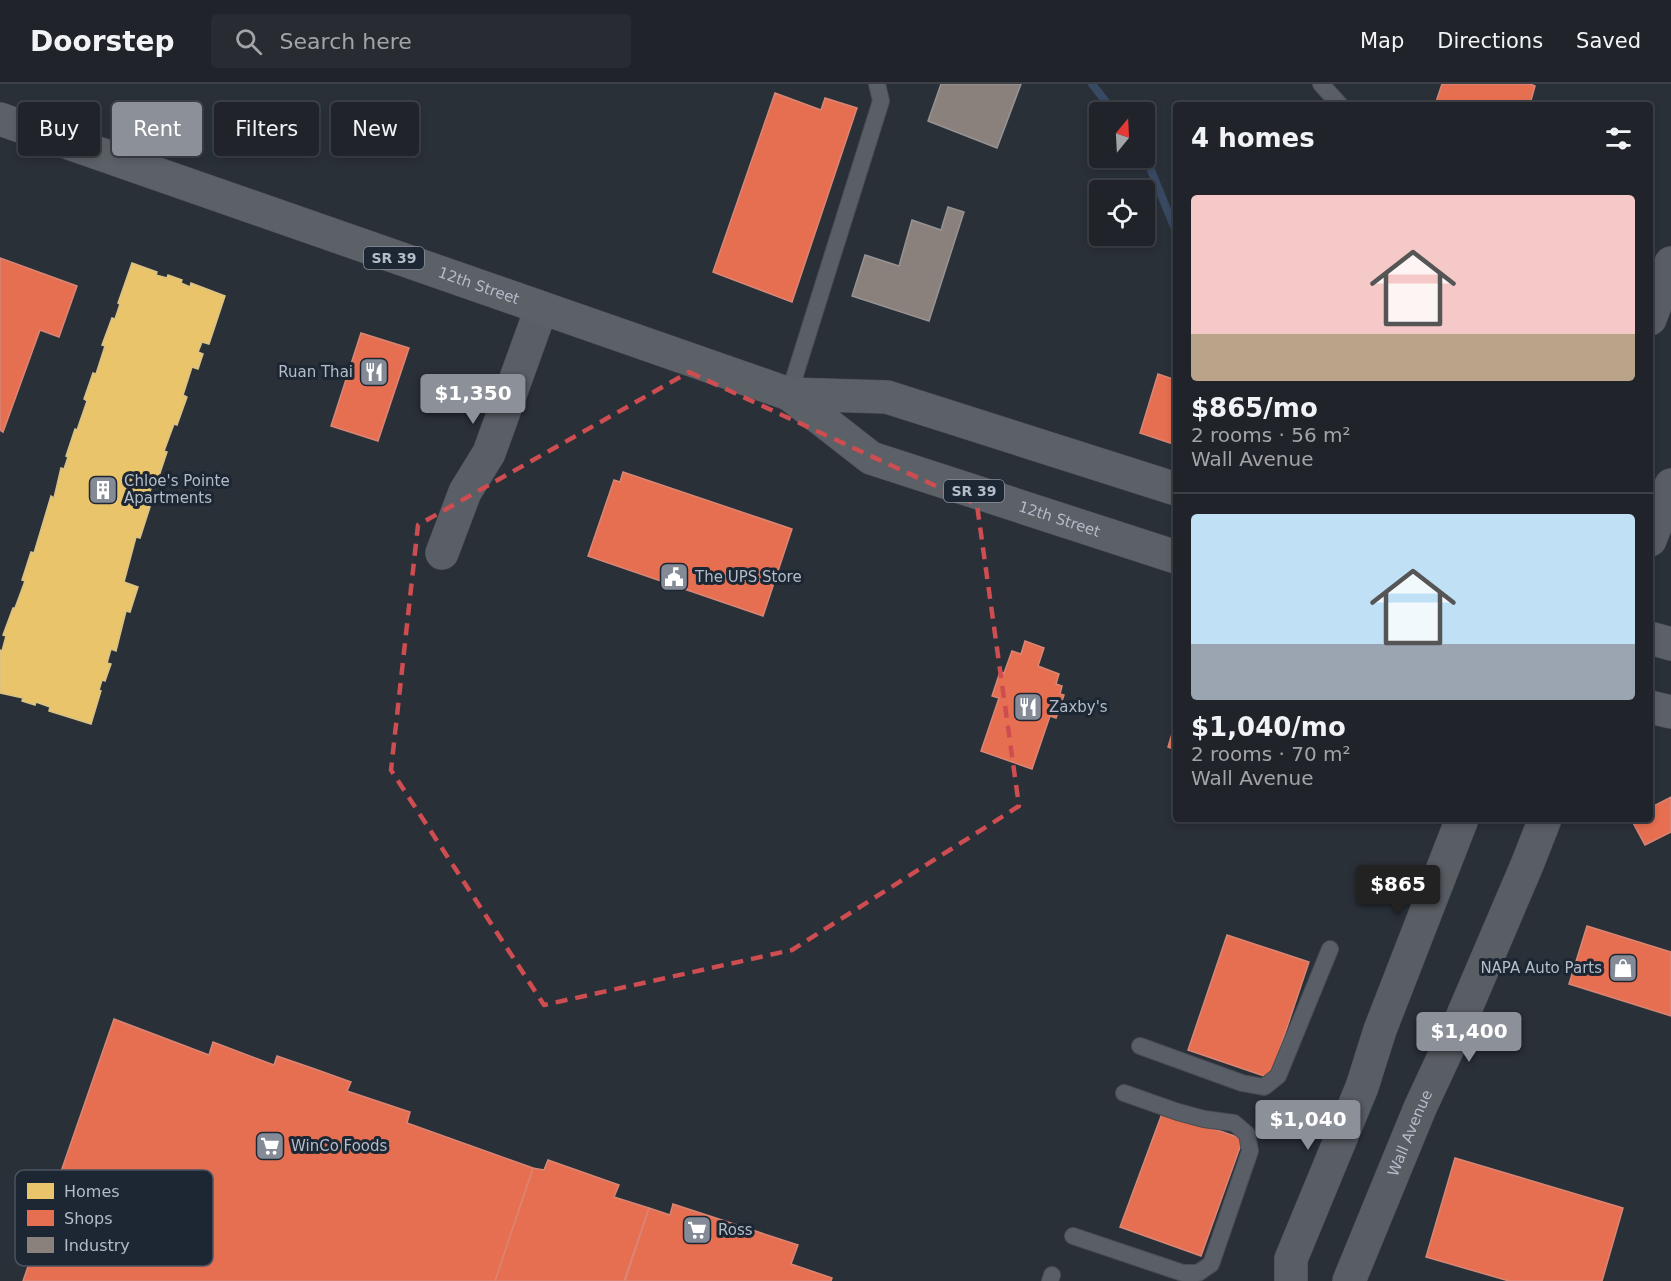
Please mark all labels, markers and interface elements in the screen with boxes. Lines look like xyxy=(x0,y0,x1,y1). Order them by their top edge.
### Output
search box xyxy=(211,14,631,68)
text: Doorstep xyxy=(30,25,175,58)
icon: search xyxy=(232,25,265,58)
text: Search here xyxy=(280,29,412,54)
text: Map xyxy=(1360,29,1404,53)
text: Directions xyxy=(1437,29,1543,53)
text: Saved xyxy=(1576,29,1641,53)
chip: Buy xyxy=(18,102,100,156)
chip: Rent xyxy=(112,102,202,156)
chip: Filters xyxy=(214,102,319,156)
chip: New xyxy=(331,102,419,156)
north arrow xyxy=(1089,102,1155,168)
map controls xyxy=(1089,102,1155,246)
icon: filters xyxy=(1602,122,1635,155)
text: 4 homes xyxy=(1191,123,1315,153)
button: locate xyxy=(1089,180,1155,246)
icon: home xyxy=(1359,234,1467,342)
road number: SR 39 xyxy=(364,247,424,269)
street label: 12th Street xyxy=(436,263,522,308)
restaurant icon: Ruan Thai xyxy=(358,356,390,388)
place label: Ruan Thai xyxy=(278,363,353,381)
pin: $1,350 xyxy=(424,374,522,425)
text: $1,350 xyxy=(434,381,512,405)
text: $865/mo xyxy=(1191,393,1318,423)
text: 2 rooms · 56 m² xyxy=(1191,423,1351,447)
text: Wall Avenue xyxy=(1191,447,1314,471)
place label: Chloe's Pointe Apartments xyxy=(124,472,230,507)
building icon: Chloe's Pointe Apartments xyxy=(87,474,119,506)
road number: SR 39 xyxy=(944,480,1004,502)
street label: 12th Street xyxy=(1016,497,1103,541)
icon: home xyxy=(1359,553,1467,661)
public building icon: The UPS Store xyxy=(658,561,690,593)
place label: The UPS Store xyxy=(694,568,802,586)
restaurant icon: Zaxby's xyxy=(1012,691,1044,723)
place label: Zaxby's xyxy=(1049,698,1108,716)
text: $1,040/mo xyxy=(1191,712,1346,742)
text: 2 rooms · 70 m² xyxy=(1191,742,1351,766)
text: Wall Avenue xyxy=(1191,766,1314,790)
pin: $865 xyxy=(1362,865,1434,916)
text: $865 xyxy=(1370,872,1426,896)
shop icon: NAPA Auto Parts xyxy=(1607,952,1639,984)
place label: NAPA Auto Parts xyxy=(1480,959,1602,977)
pin: $1,400 xyxy=(1420,1012,1518,1063)
text: $1,400 xyxy=(1430,1019,1508,1043)
street label: Wall Avenue xyxy=(1384,1087,1436,1179)
pin: $1,040 xyxy=(1259,1100,1357,1151)
text: $1,040 xyxy=(1269,1107,1347,1131)
supermarket icon: WinCo Foods xyxy=(254,1130,286,1162)
place label: WinCo Foods xyxy=(291,1137,388,1155)
legend xyxy=(15,1170,213,1266)
text: Homes xyxy=(64,1182,120,1201)
text: Shops xyxy=(64,1209,113,1228)
supermarket icon: Ross xyxy=(681,1214,713,1246)
place label: Ross xyxy=(718,1221,753,1239)
text: Industry xyxy=(64,1236,130,1255)

